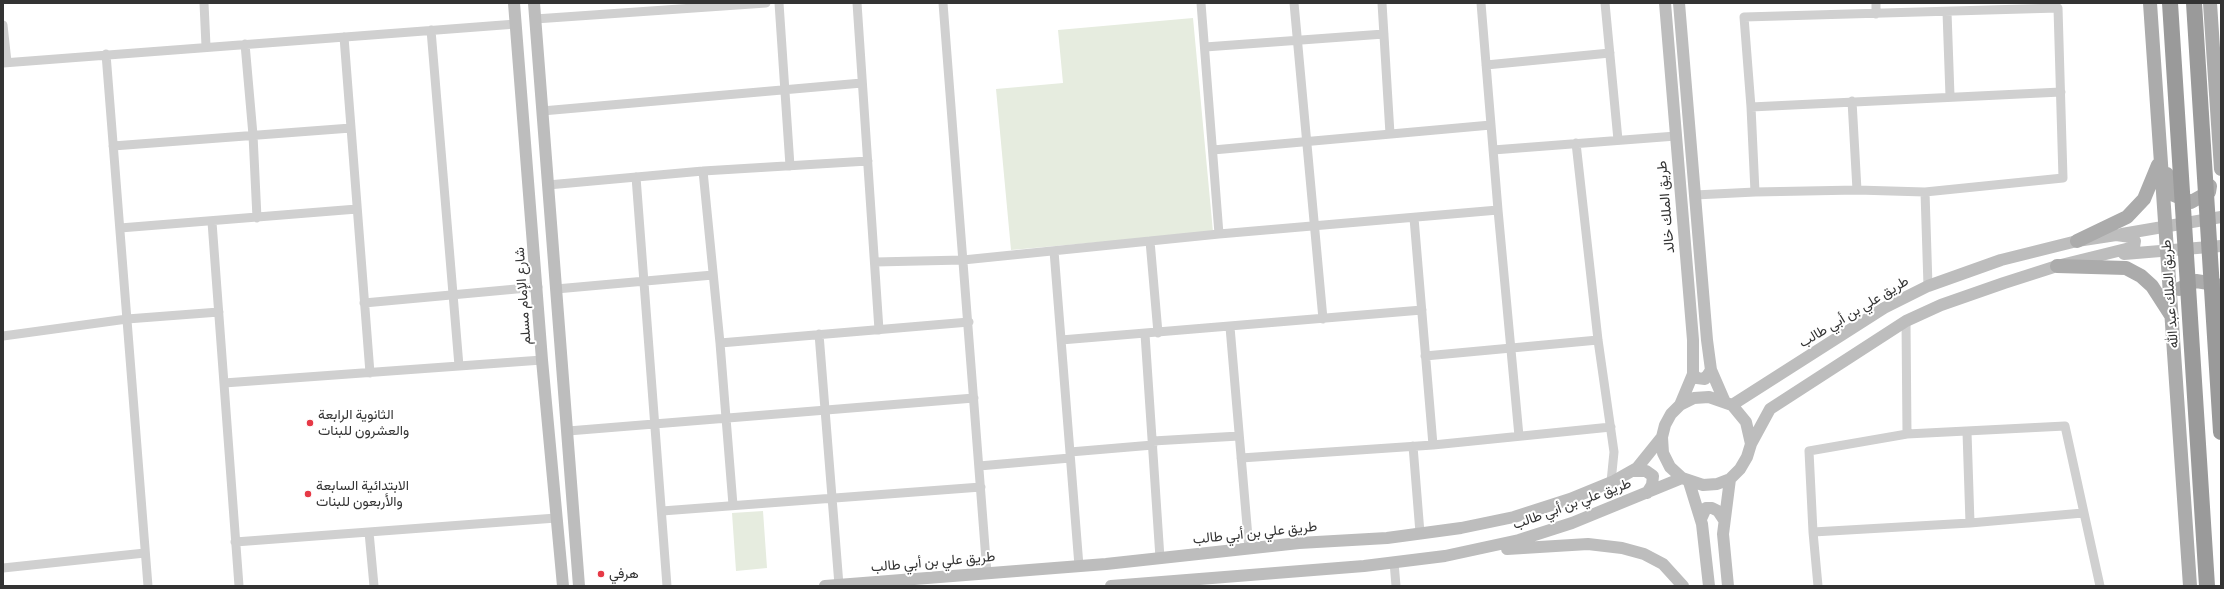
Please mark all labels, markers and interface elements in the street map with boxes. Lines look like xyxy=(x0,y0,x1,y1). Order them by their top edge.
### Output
street label: طريق الملك خالد xyxy=(1654,160,1678,254)
street label: طريق الملك عبد الله xyxy=(2158,239,2182,349)
street label: شارع الإمام مسلم xyxy=(511,247,535,345)
street label: طريق علي بن أبي طالب xyxy=(1796,273,1912,351)
place label: الثانوية الرابعة والعشرون للبنات xyxy=(318,407,409,440)
marker: الثانوية الرابعة والعشرون للبنات xyxy=(305,418,315,428)
street label: طريق علي بن أبي طالب xyxy=(1510,475,1634,533)
place label: الابتدائية السابعة والأربعون للبنات xyxy=(316,478,409,510)
marker: الابتدائية السابعة والأربعون للبنات xyxy=(303,489,313,499)
street label: طريق علي بن أبي طالب xyxy=(1192,518,1318,548)
street label: طريق علي بن أبي طالب xyxy=(870,548,996,576)
place label: هرفي xyxy=(609,566,639,582)
marker: هرفي xyxy=(596,569,606,579)

